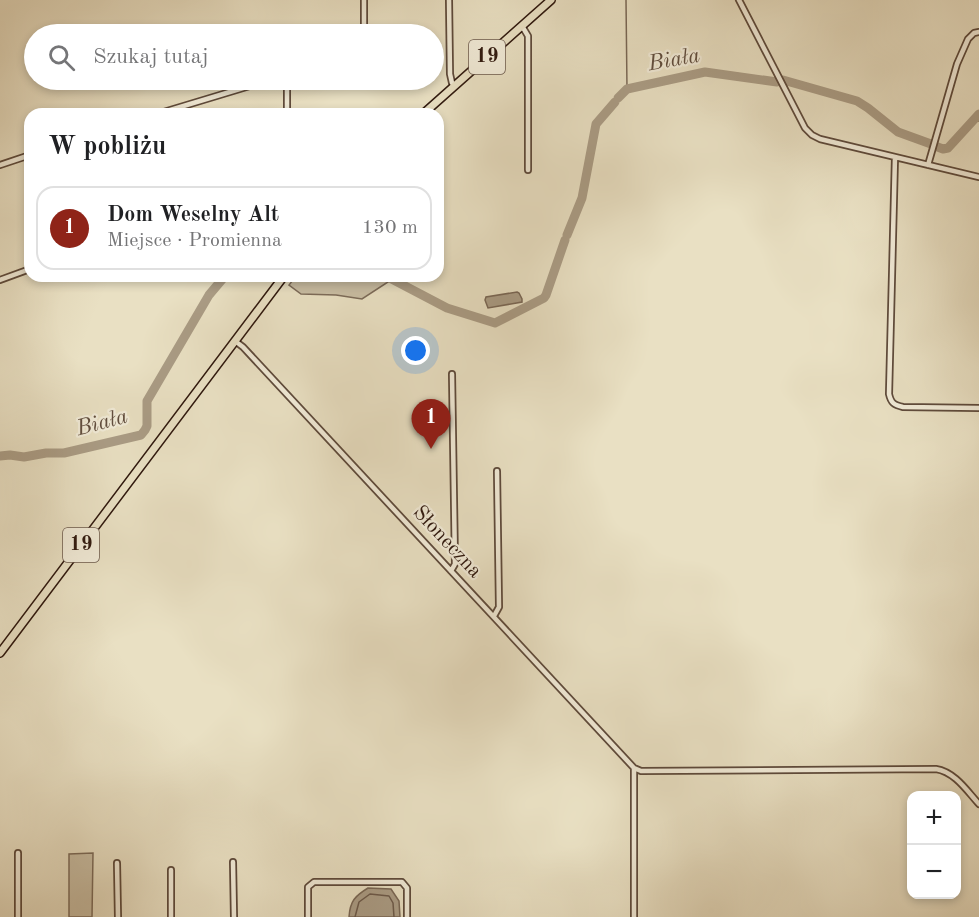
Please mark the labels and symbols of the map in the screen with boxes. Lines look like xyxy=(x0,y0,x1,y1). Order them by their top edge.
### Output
road number: 19 xyxy=(469,40,505,74)
water label: Biała xyxy=(645,45,702,76)
your location xyxy=(401,336,430,365)
pin: 1 xyxy=(412,400,450,449)
water label: Biała xyxy=(73,406,130,441)
street label: Słoneczna xyxy=(409,502,485,582)
road number: 19 xyxy=(63,528,99,562)

